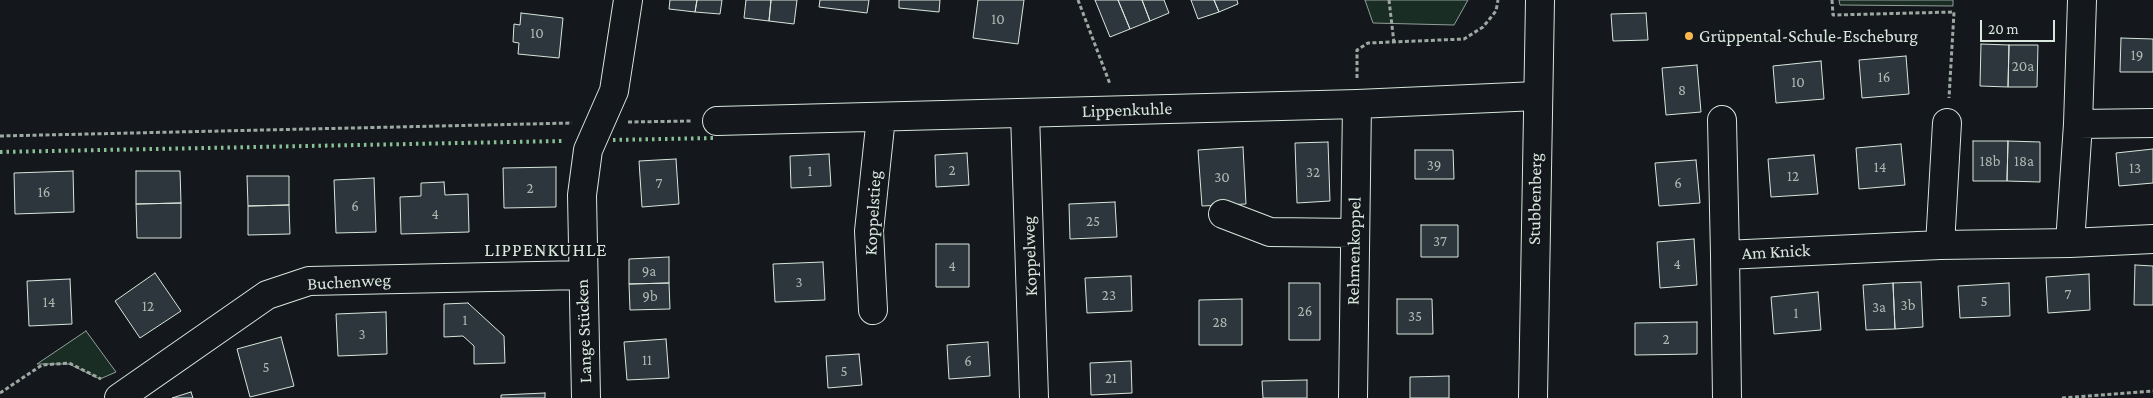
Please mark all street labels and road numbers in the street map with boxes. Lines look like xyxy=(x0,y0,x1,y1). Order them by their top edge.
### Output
street label: Lippenkuhle xyxy=(1081,98,1173,122)
street label: Stubbenberg xyxy=(1523,153,1547,245)
street label: Koppelstieg xyxy=(860,170,886,256)
street label: Rehmenkoppel xyxy=(1342,197,1366,305)
street label: Koppelweg xyxy=(1018,216,1042,296)
street label: Am Knick xyxy=(1741,239,1811,265)
street label: Buchenweg xyxy=(307,269,391,295)
street label: Lange Stücken xyxy=(571,279,597,383)

